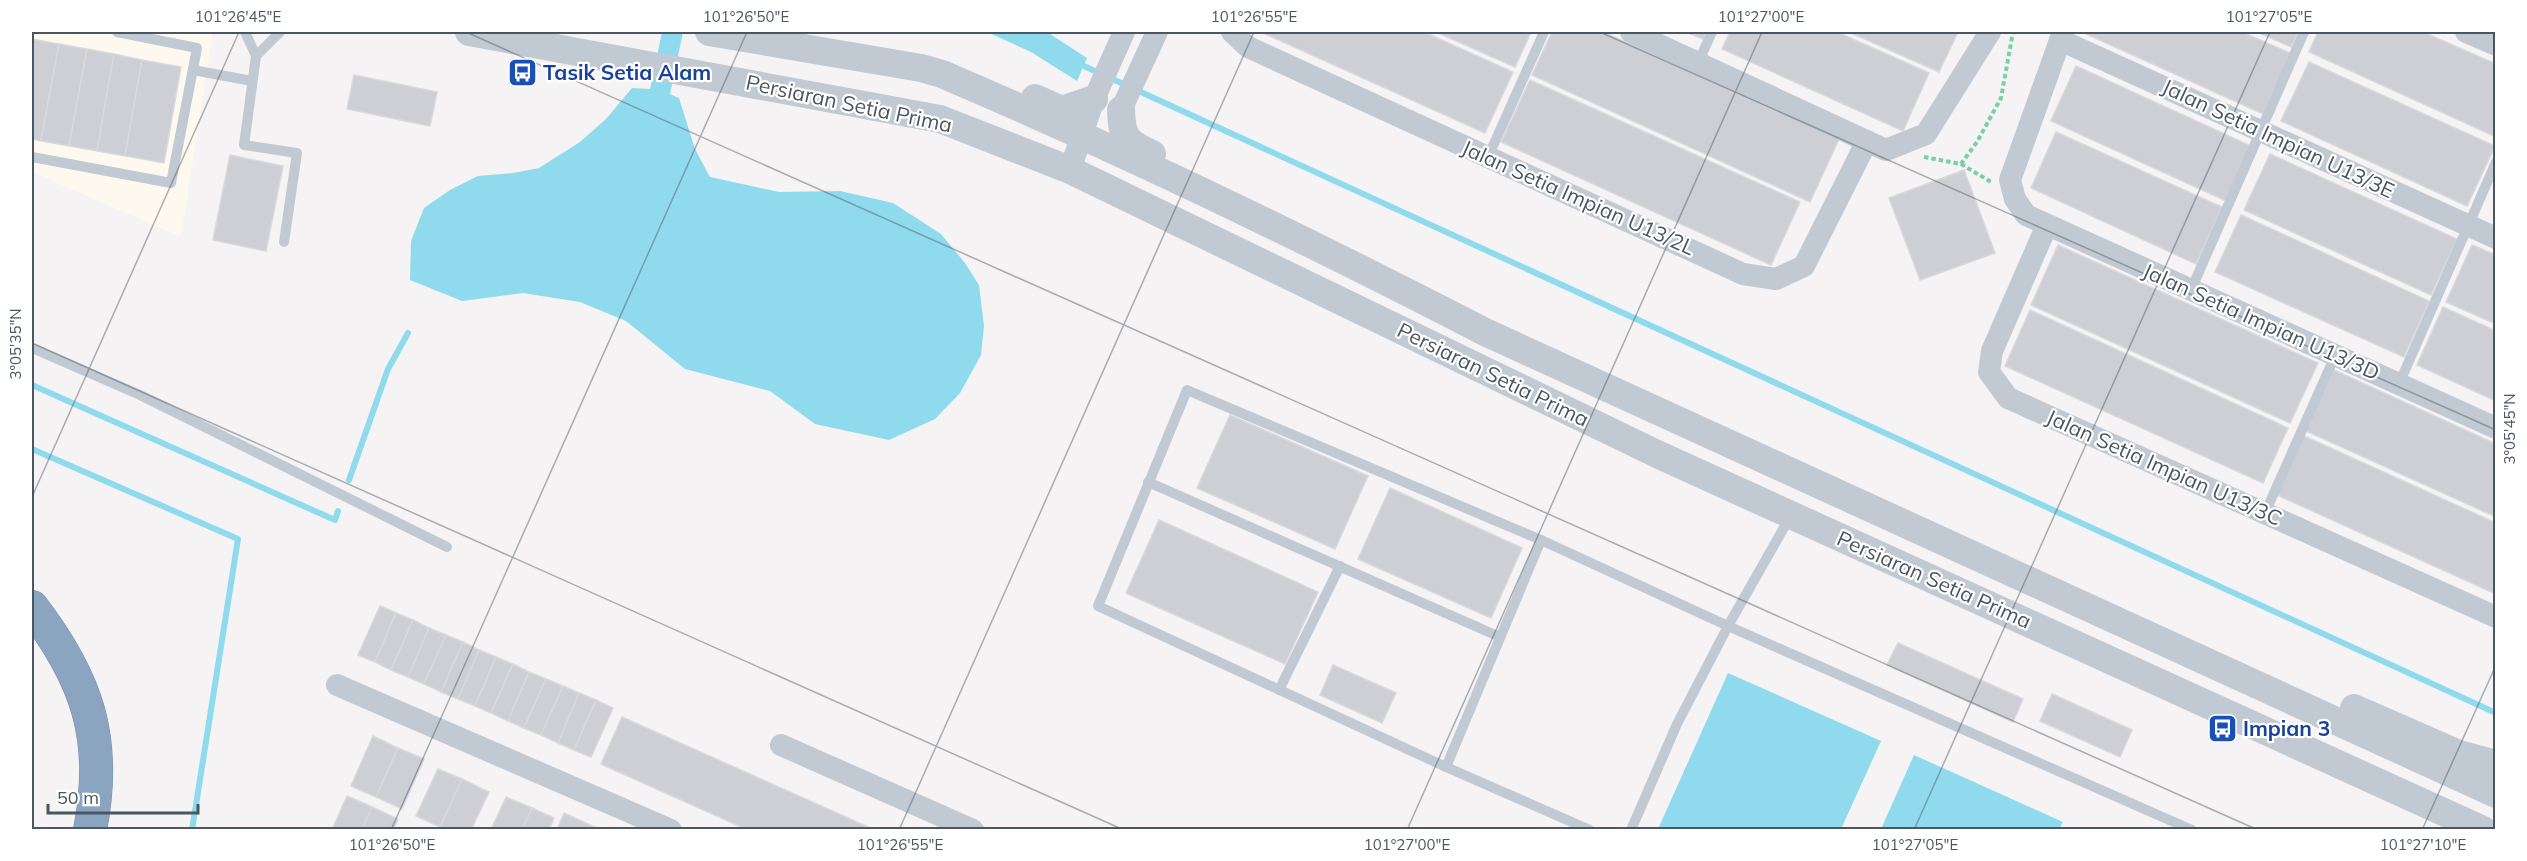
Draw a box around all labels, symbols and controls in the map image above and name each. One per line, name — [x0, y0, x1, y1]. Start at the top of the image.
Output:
text: 101°26'45"E — [195, 7, 281, 26]
text: 101°26'50"E — [703, 7, 789, 26]
text: 101°26'55"E — [1211, 7, 1297, 26]
text: 101°27'00"E — [1718, 7, 1804, 26]
text: 101°27'05"E — [2226, 7, 2312, 26]
bus stop icon: Tasik Setia Alam — [506, 57, 538, 89]
place label: Tasik Setia Alam — [543, 59, 711, 85]
street label: Persiaran Setia Prima — [744, 68, 955, 138]
street label: Jalan Setia Impian U13/3E — [2158, 73, 2399, 203]
street label: Jalan Setia Impian U13/2L — [1458, 134, 1699, 260]
street label: Jalan Setia Impian U13/3D — [2139, 257, 2384, 385]
text: 3°05'35"N — [6, 309, 25, 379]
street label: Persiaran Setia Prima — [1393, 316, 1594, 432]
text: 3°05'45"N — [2500, 394, 2519, 464]
street label: Jalan Setia Impian U13/3C — [2043, 403, 2286, 531]
street label: Persiaran Setia Prima — [1833, 524, 2036, 634]
bus stop icon: Impian 3 — [2206, 713, 2238, 745]
place label: Impian 3 — [2243, 715, 2330, 741]
scale bar — [48, 777, 198, 815]
text: 50 m — [57, 786, 99, 809]
text: 101°26'50"E — [349, 835, 435, 854]
text: 101°26'55"E — [857, 835, 943, 854]
text: 101°27'00"E — [1364, 835, 1450, 854]
text: 101°27'05"E — [1872, 835, 1958, 854]
text: 101°27'10"E — [2380, 835, 2466, 854]

